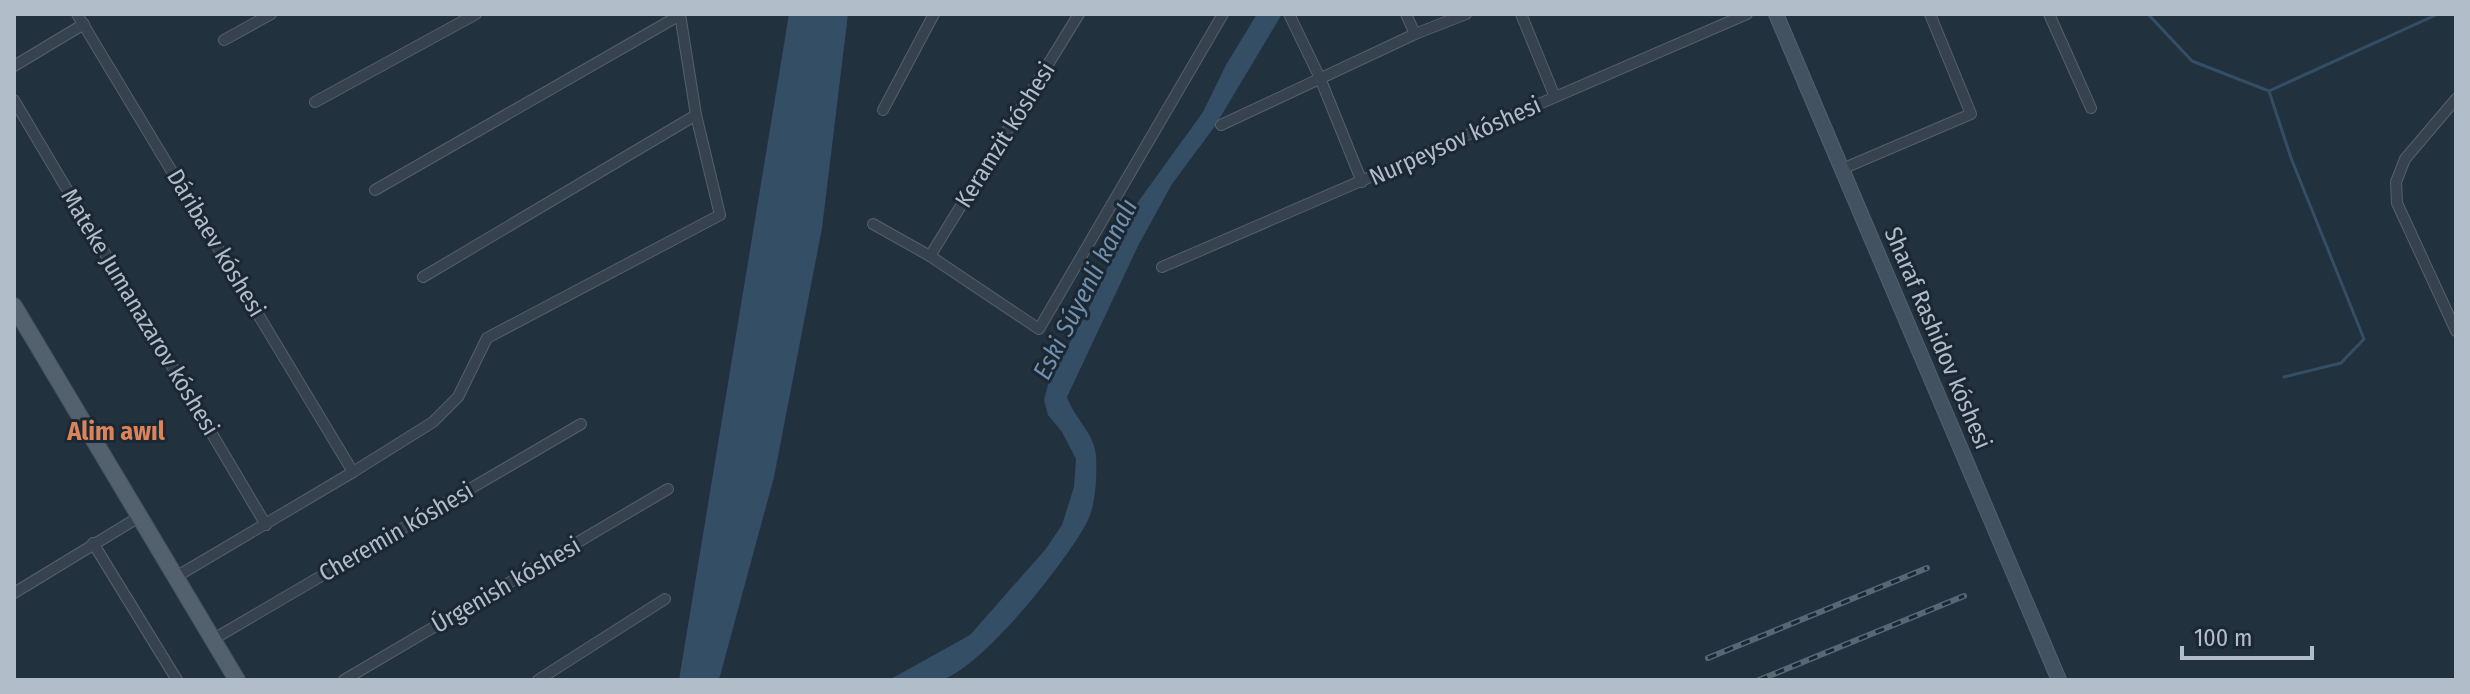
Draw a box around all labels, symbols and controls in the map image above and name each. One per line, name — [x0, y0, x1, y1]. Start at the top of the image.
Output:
street label: Keramzit kóshesi — [949, 57, 1061, 213]
street label: Nurpeysov kóshesi — [1365, 91, 1545, 191]
street label: Dáribaev kóshesi — [161, 164, 271, 322]
street label: Mateke Jumanazarov kóshesi — [55, 184, 225, 440]
water label: Eski Súyenli kanalı — [1027, 194, 1144, 385]
street label: Sharaf Rashidov kóshesi — [1879, 223, 1997, 453]
district label: Alim awıl — [66, 416, 166, 447]
street label: Cheremin kóshesi — [314, 477, 478, 587]
street label: Úrgenish kóshesi — [426, 530, 585, 639]
scale bar — [2182, 610, 2312, 660]
text: 100 m — [2194, 624, 2252, 652]

